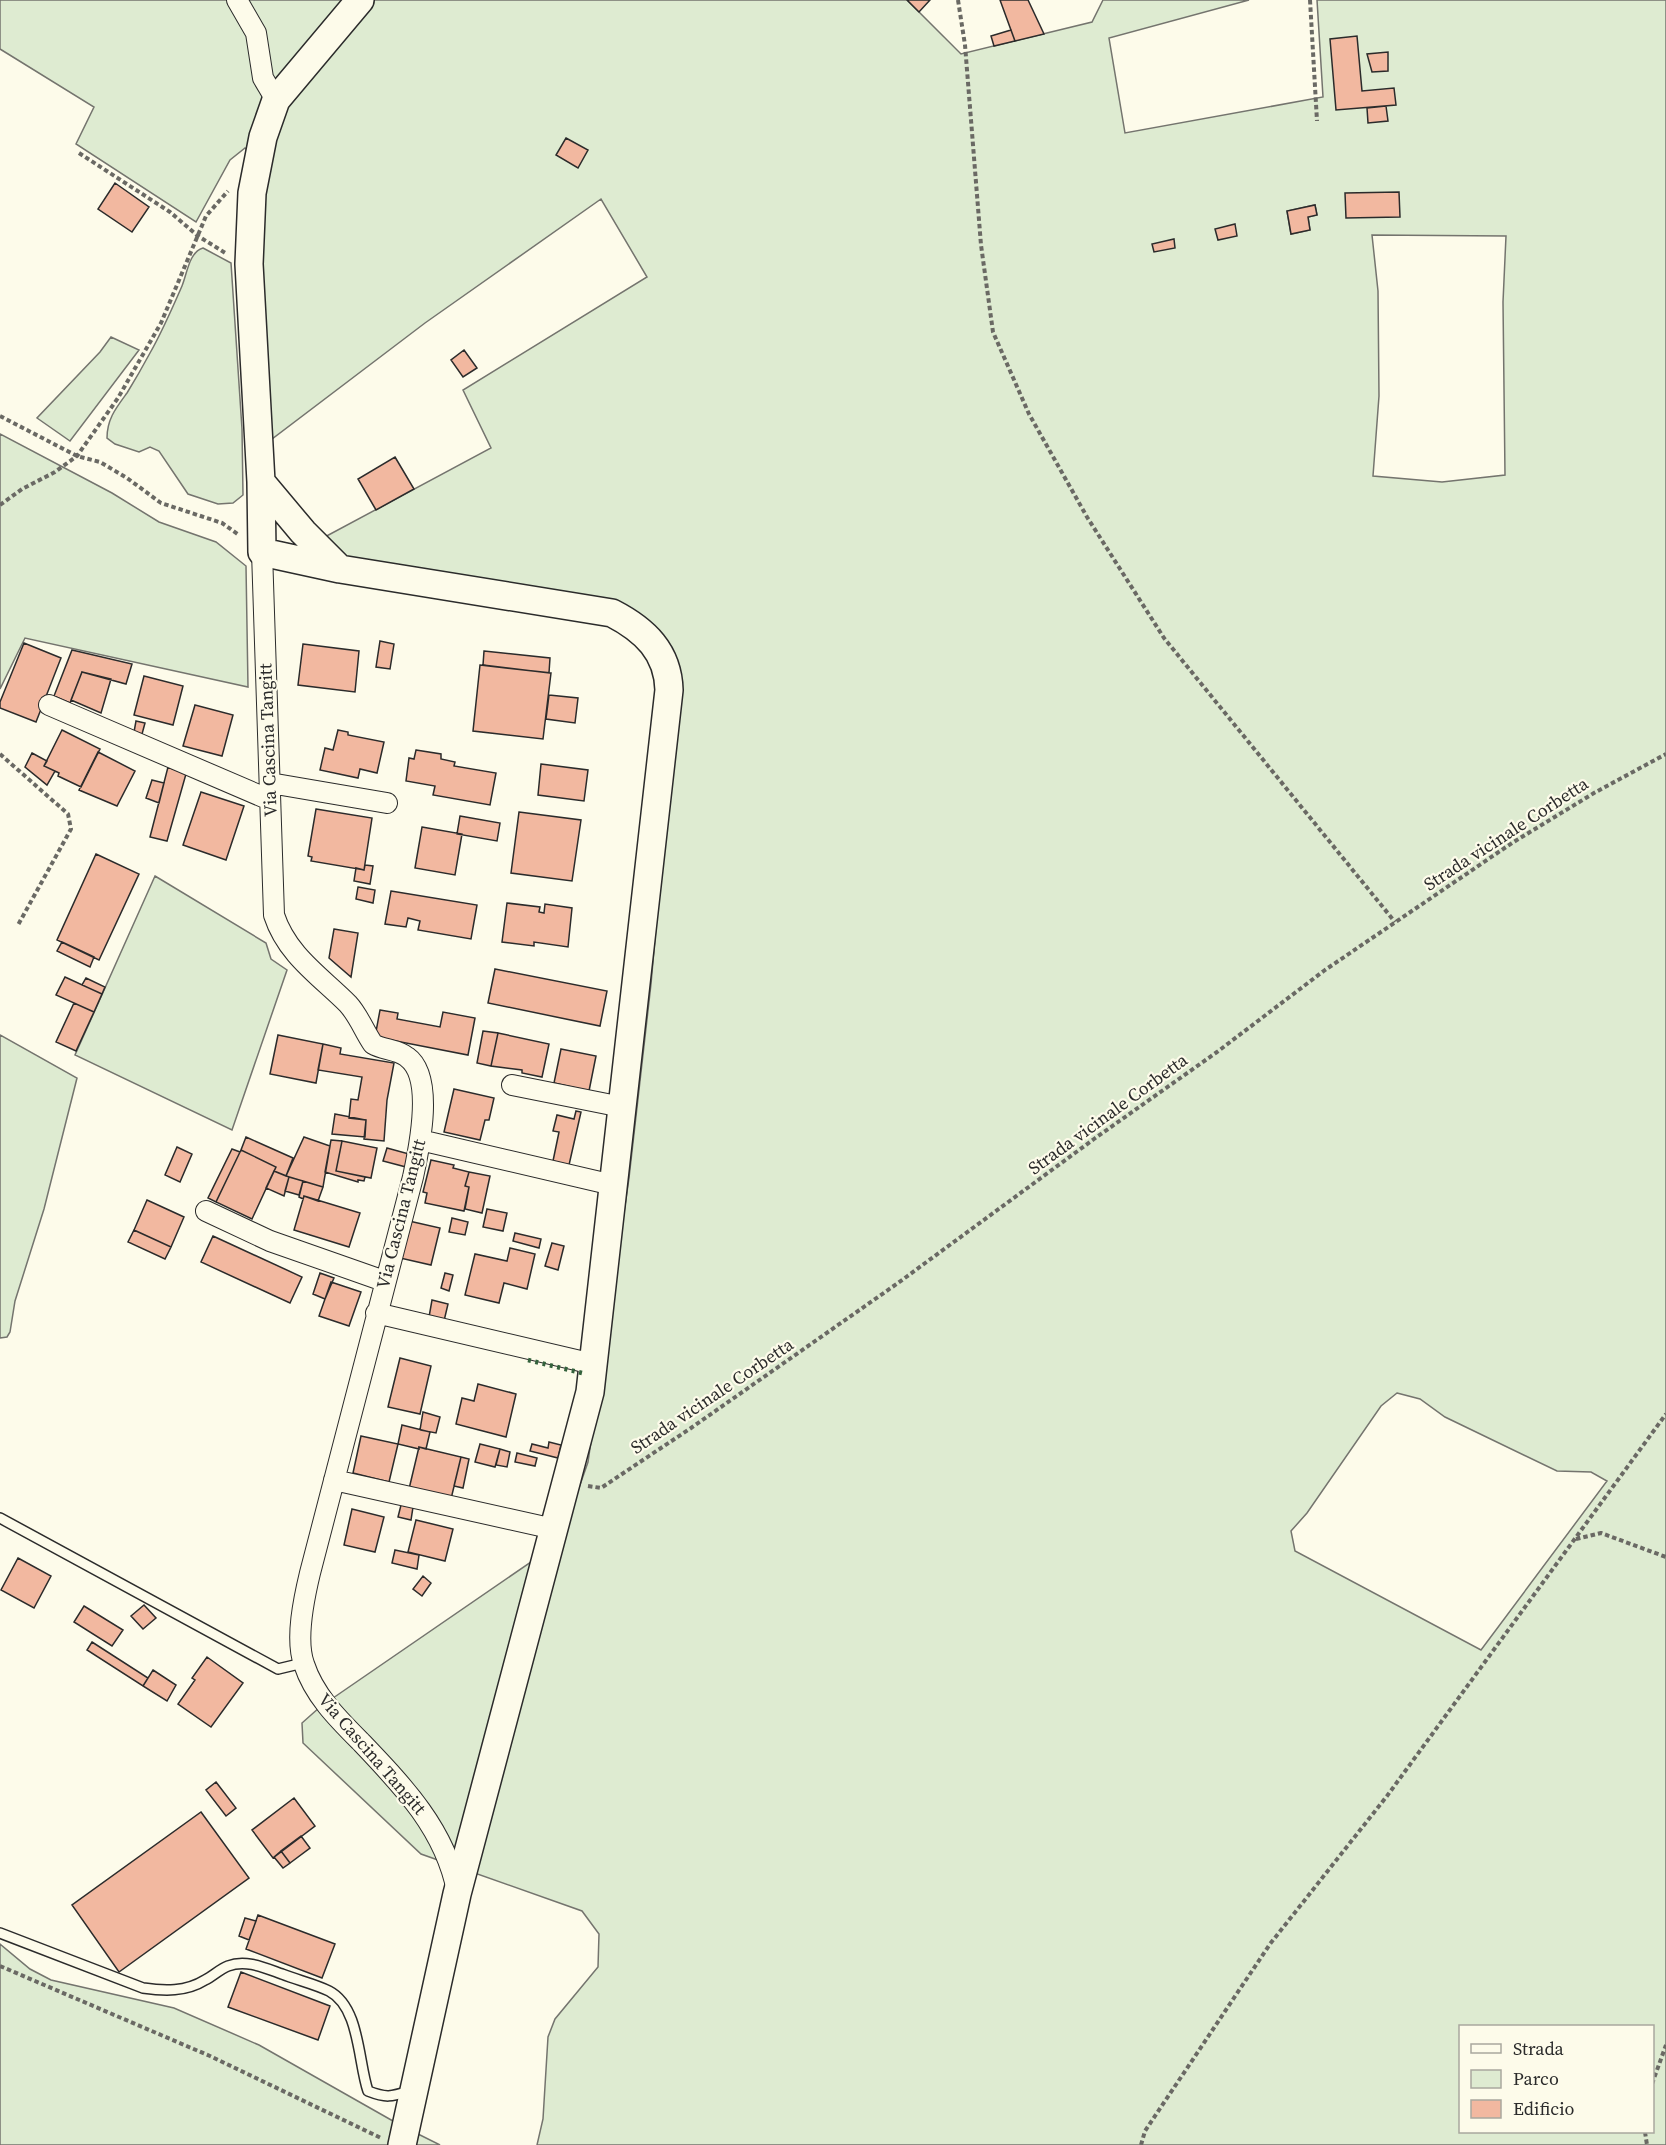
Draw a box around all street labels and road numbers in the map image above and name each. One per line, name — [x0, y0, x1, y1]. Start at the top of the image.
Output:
street label: Via Cascina Tangitt — [252, 663, 283, 817]
street label: Strada vicinale Corbetta — [1419, 770, 1594, 896]
street label: Strada vicinale Corbetta — [1023, 1047, 1193, 1180]
street label: Via Cascina Tangitt — [370, 1136, 431, 1291]
street label: Strada vicinale Corbetta — [625, 1331, 799, 1459]
street label: Via Cascina Tangitt — [313, 1688, 432, 1820]

